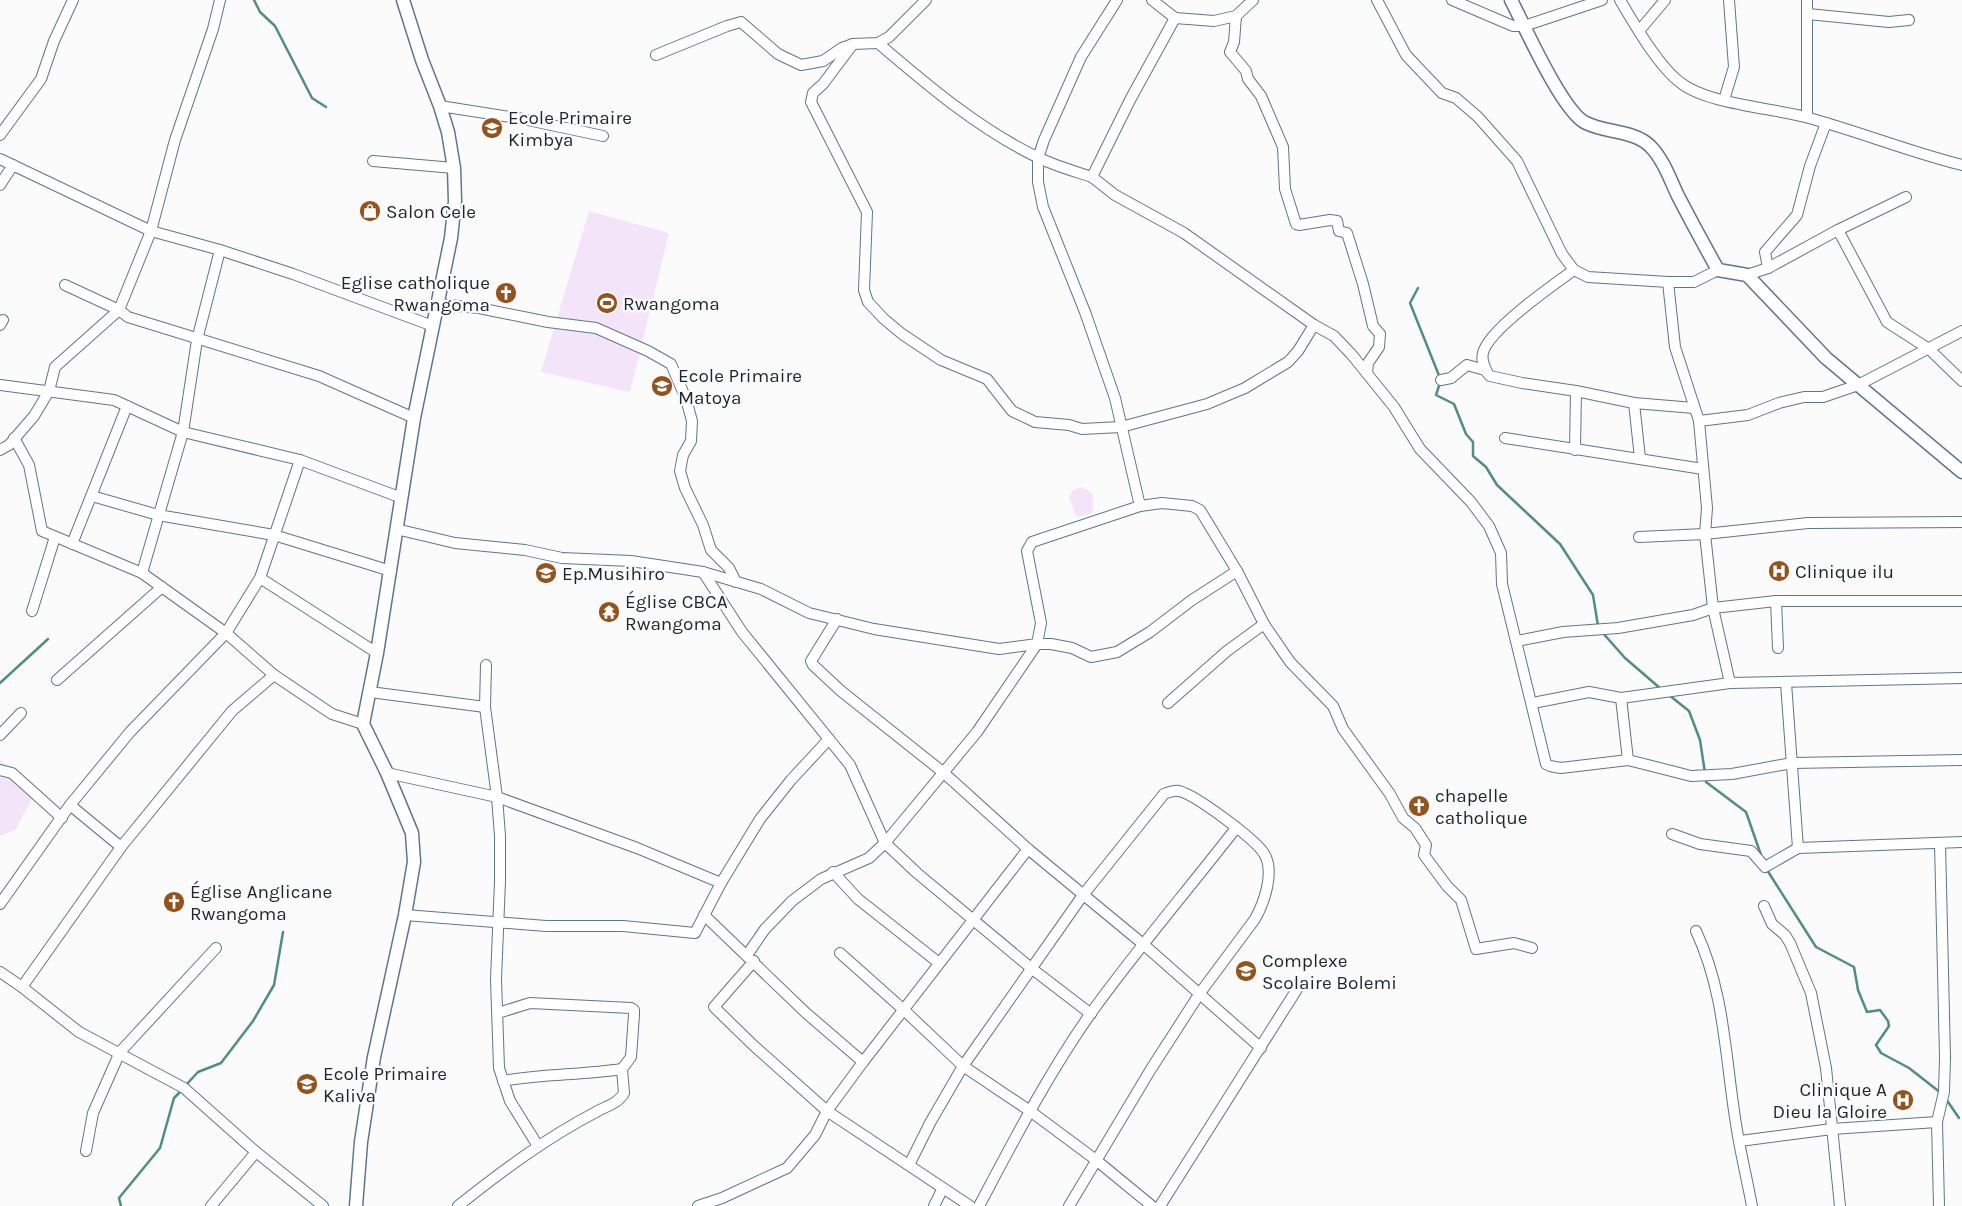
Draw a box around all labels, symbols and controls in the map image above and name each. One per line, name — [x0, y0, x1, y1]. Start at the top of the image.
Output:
place label: Ecole Primaire Kimbya — [508, 107, 632, 151]
school or university icon: Ecole Primaire Kimbya — [480, 116, 504, 140]
shop icon: Salon Cele — [358, 199, 382, 223]
place label: Salon Cele — [386, 201, 476, 223]
place label: Eglise catholique Rwangoma — [341, 272, 490, 316]
church icon: Eglise catholique Rwangoma — [494, 281, 518, 305]
sports icon: Rwangoma — [595, 291, 619, 315]
place label: Rwangoma — [623, 293, 720, 315]
place label: Ecole Primaire Matoya — [678, 365, 802, 409]
school or university icon: Ecole Primaire Matoya — [650, 374, 674, 398]
hospital icon: Clinique ilu — [1767, 559, 1791, 583]
school or university icon: Ep.Musihiro — [534, 561, 558, 585]
place label: Clinique ilu — [1795, 561, 1894, 583]
place label: Ep.Musihiro — [562, 563, 665, 585]
place label: Église CBCA Rwangoma — [625, 590, 728, 635]
temple icon: Église CBCA Rwangoma — [597, 600, 621, 624]
place label: chapelle catholique — [1435, 785, 1528, 829]
church icon: chapelle catholique — [1407, 794, 1431, 818]
place label: Église Anglicane Rwangoma — [190, 880, 332, 925]
church icon: Église Anglicane Rwangoma — [162, 890, 186, 914]
place label: Complexe Scolaire Bolemi — [1262, 950, 1397, 994]
school or university icon: Complexe Scolaire Bolemi — [1234, 959, 1258, 983]
place label: Ecole Primaire Kaliva — [323, 1063, 447, 1107]
school or university icon: Ecole Primaire Kaliva — [295, 1072, 319, 1096]
place label: Clinique A Dieu la Gloire — [1773, 1079, 1887, 1123]
hospital icon: Clinique A Dieu la Gloire — [1891, 1088, 1915, 1112]

